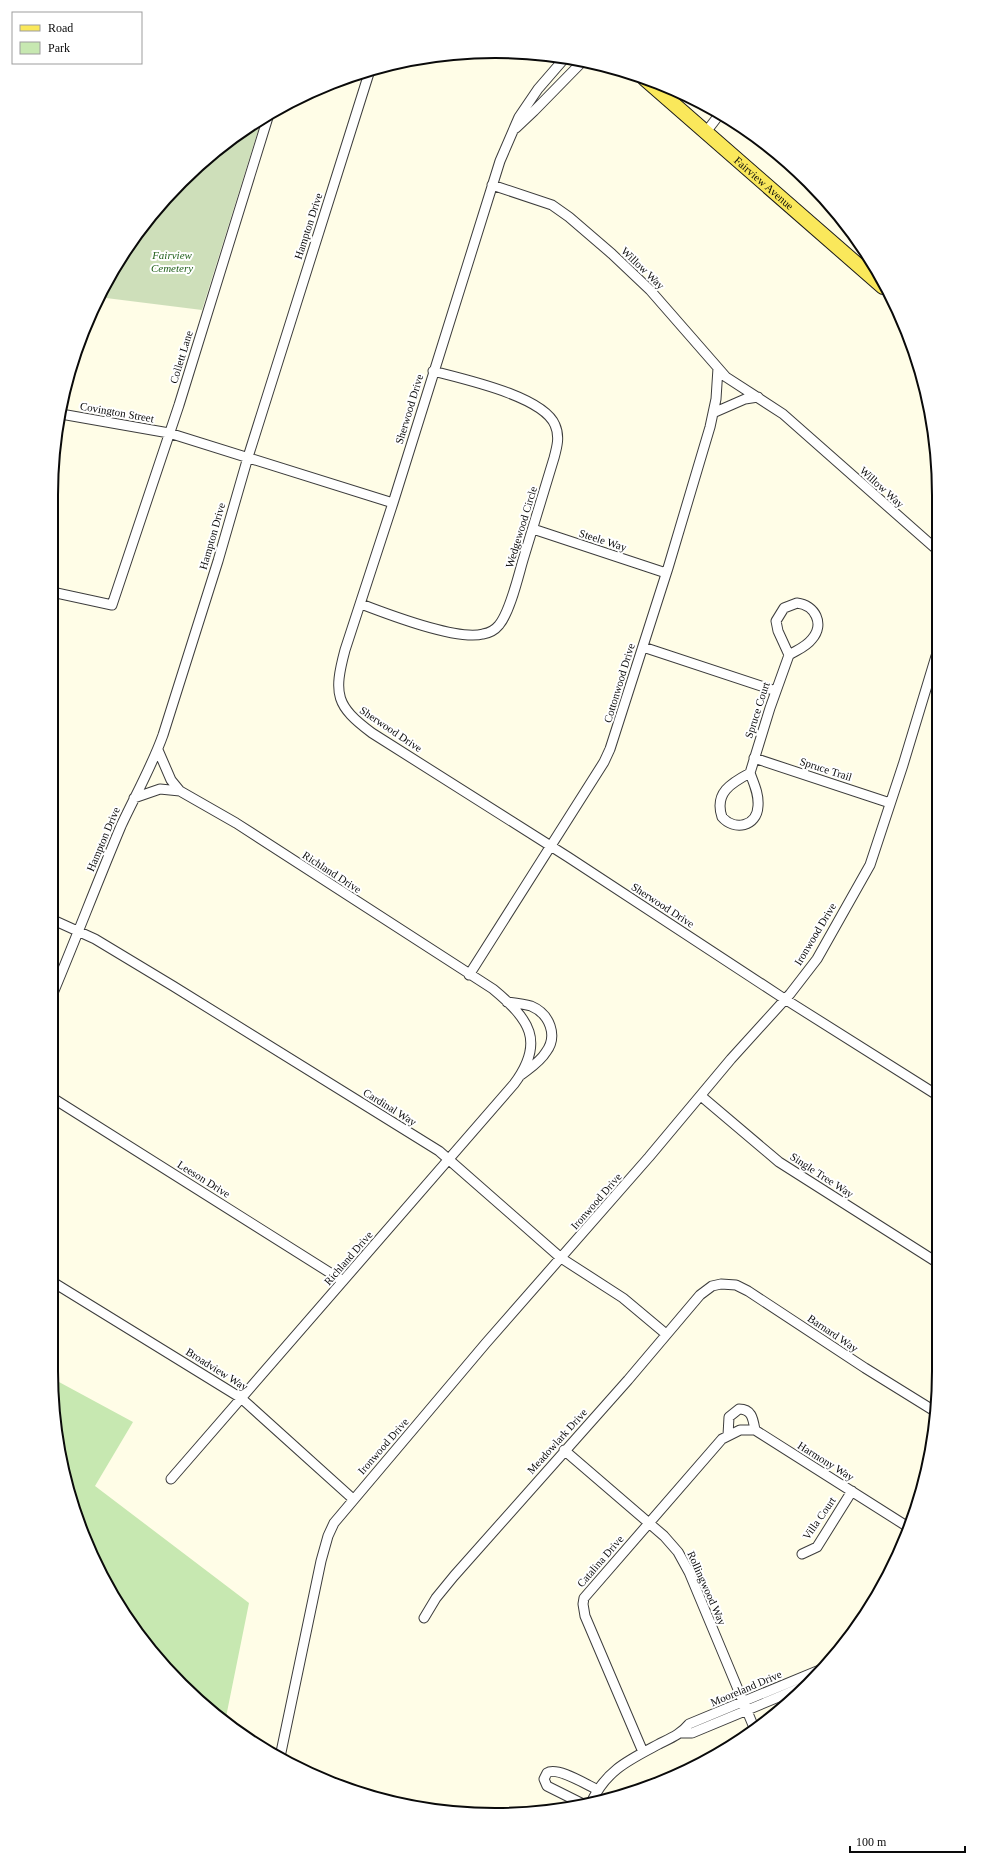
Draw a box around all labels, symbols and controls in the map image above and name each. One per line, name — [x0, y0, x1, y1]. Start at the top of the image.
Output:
legend — [12, 12, 142, 64]
text: Road — [48, 21, 73, 35]
text: Park — [48, 41, 70, 55]
street label: Fairview Avenue — [732, 154, 796, 212]
street label: Hampton Drive — [292, 191, 324, 261]
street label: Willow Way — [619, 245, 667, 292]
park label: Fairview Cemetery — [151, 249, 193, 274]
street label: Collett Lane — [167, 329, 195, 385]
street label: Sherwood Drive — [393, 373, 425, 445]
street label: Covington Street — [79, 400, 155, 424]
street label: Willow Way — [858, 464, 907, 510]
street label: Wedgewood Circle — [503, 485, 539, 569]
street label: Hampton Drive — [197, 501, 227, 571]
street label: Steele Way — [578, 527, 629, 553]
street label: Cottonwood Drive — [601, 642, 637, 724]
street label: Spruce Court — [742, 680, 772, 740]
street label: Sherwood Drive — [358, 704, 424, 754]
street label: Spruce Trail — [798, 755, 854, 783]
street label: Hampton Drive — [84, 805, 122, 873]
street label: Richland Drive — [300, 849, 364, 895]
street label: Sherwood Drive — [629, 880, 697, 930]
street label: Ironwood Drive — [792, 901, 838, 967]
street label: Cardinal Way — [361, 1086, 419, 1128]
street label: Single Tree Way — [788, 1150, 856, 1200]
street label: Leeson Drive — [176, 1158, 233, 1200]
street label: Ironwood Drive — [568, 1170, 624, 1232]
street label: Richland Drive — [321, 1229, 375, 1287]
street label: Barnard Way — [806, 1312, 861, 1354]
street label: Broadview Way — [184, 1345, 251, 1393]
street label: Meadowlark Drive — [525, 1406, 589, 1476]
street label: Ironwood Drive — [355, 1415, 411, 1477]
street label: Harmony Way — [796, 1439, 857, 1483]
street label: Villa Court — [800, 1494, 838, 1542]
street label: Catalina Drive — [574, 1533, 626, 1589]
street label: Rollingwood Way — [685, 1549, 729, 1627]
street label: Mooreland Drive — [709, 1668, 783, 1708]
scale bar — [850, 1828, 965, 1854]
text: 100 m — [856, 1835, 887, 1849]

